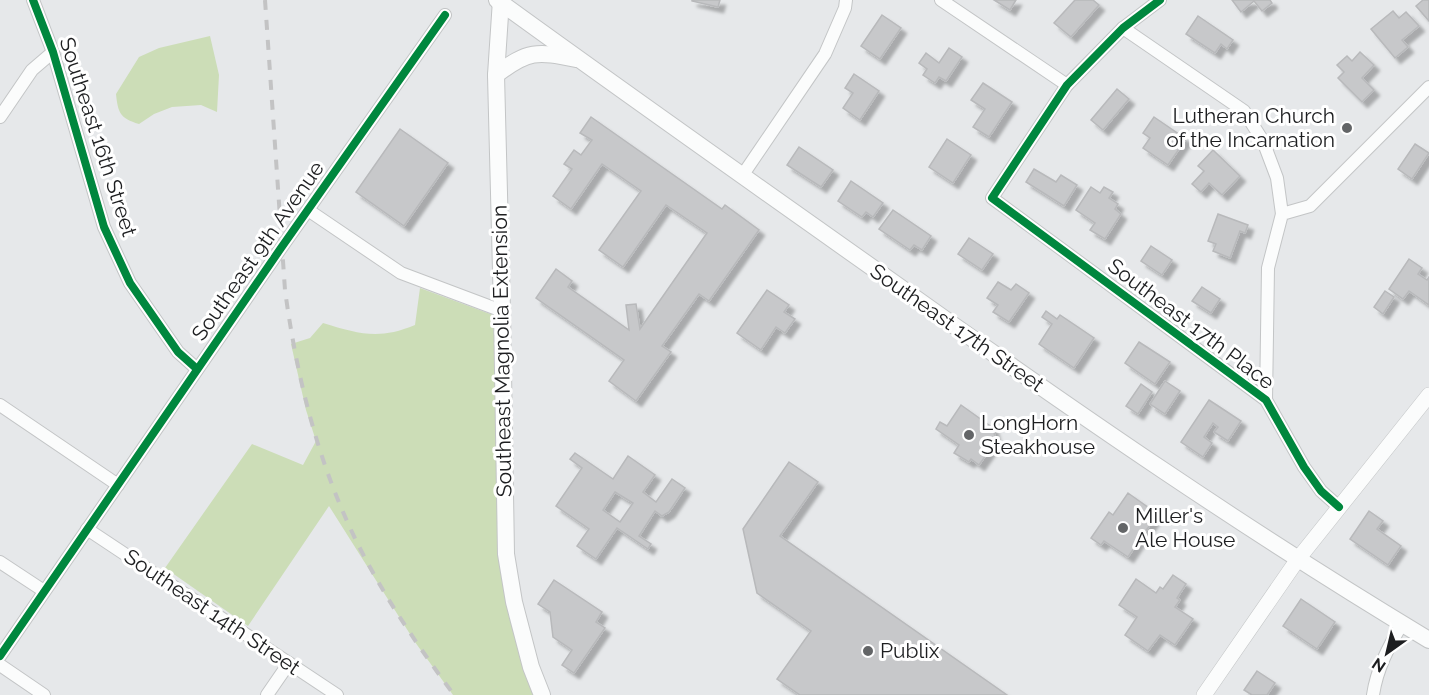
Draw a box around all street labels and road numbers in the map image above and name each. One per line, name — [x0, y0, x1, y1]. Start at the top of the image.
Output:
street label: Southeast 16th Street — [54, 34, 142, 240]
street label: Southeast 9th Avenue — [186, 156, 329, 345]
street label: Southeast Magnolia Extension — [486, 205, 517, 497]
street label: Southeast 17th Place — [1103, 253, 1279, 394]
street label: Southeast 17th Street — [866, 258, 1049, 397]
street label: Southeast 14th Street — [120, 543, 305, 680]

